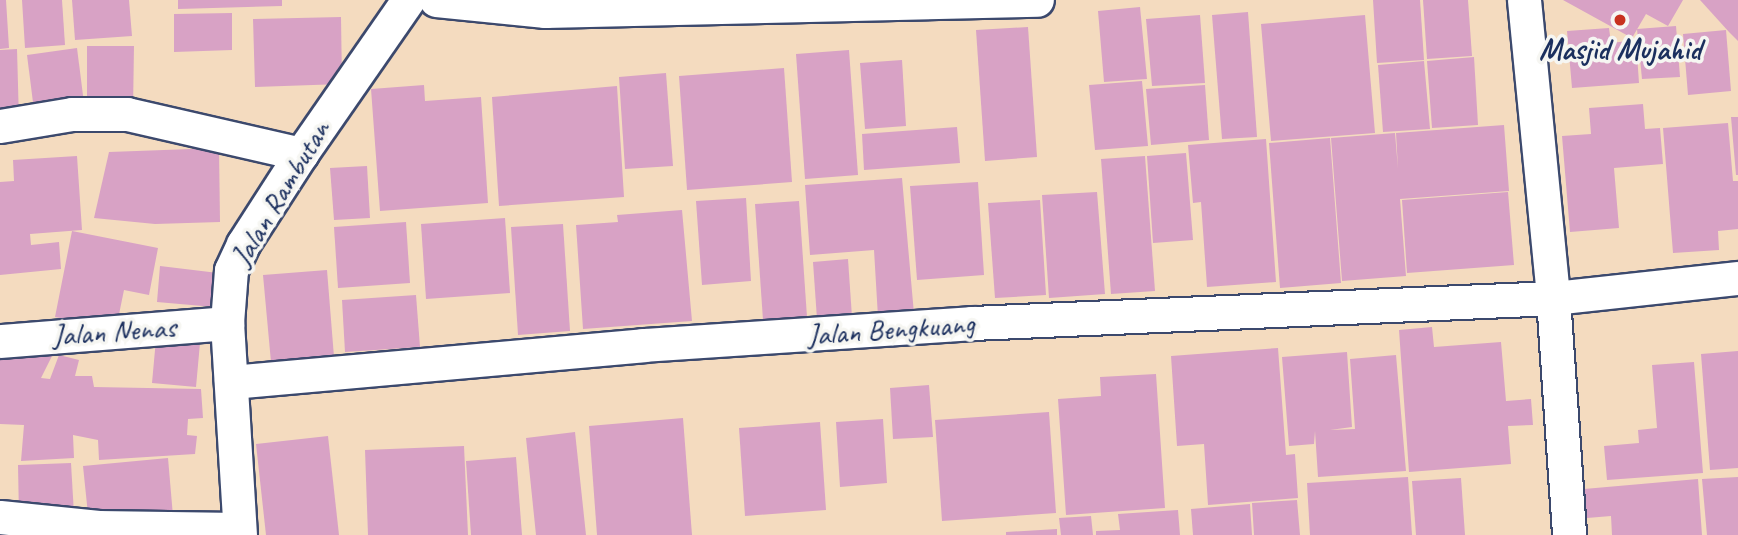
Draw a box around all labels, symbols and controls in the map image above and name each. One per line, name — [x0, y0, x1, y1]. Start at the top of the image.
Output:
marker: Masjid Mujahid — [1612, 12, 1628, 28]
place label: Masjid Mujahid — [1540, 31, 1700, 67]
street label: Jalan Rambutan — [222, 113, 338, 273]
street label: Jalan Bengkuang — [806, 305, 976, 353]
street label: Jalan Nenas — [51, 309, 177, 353]

